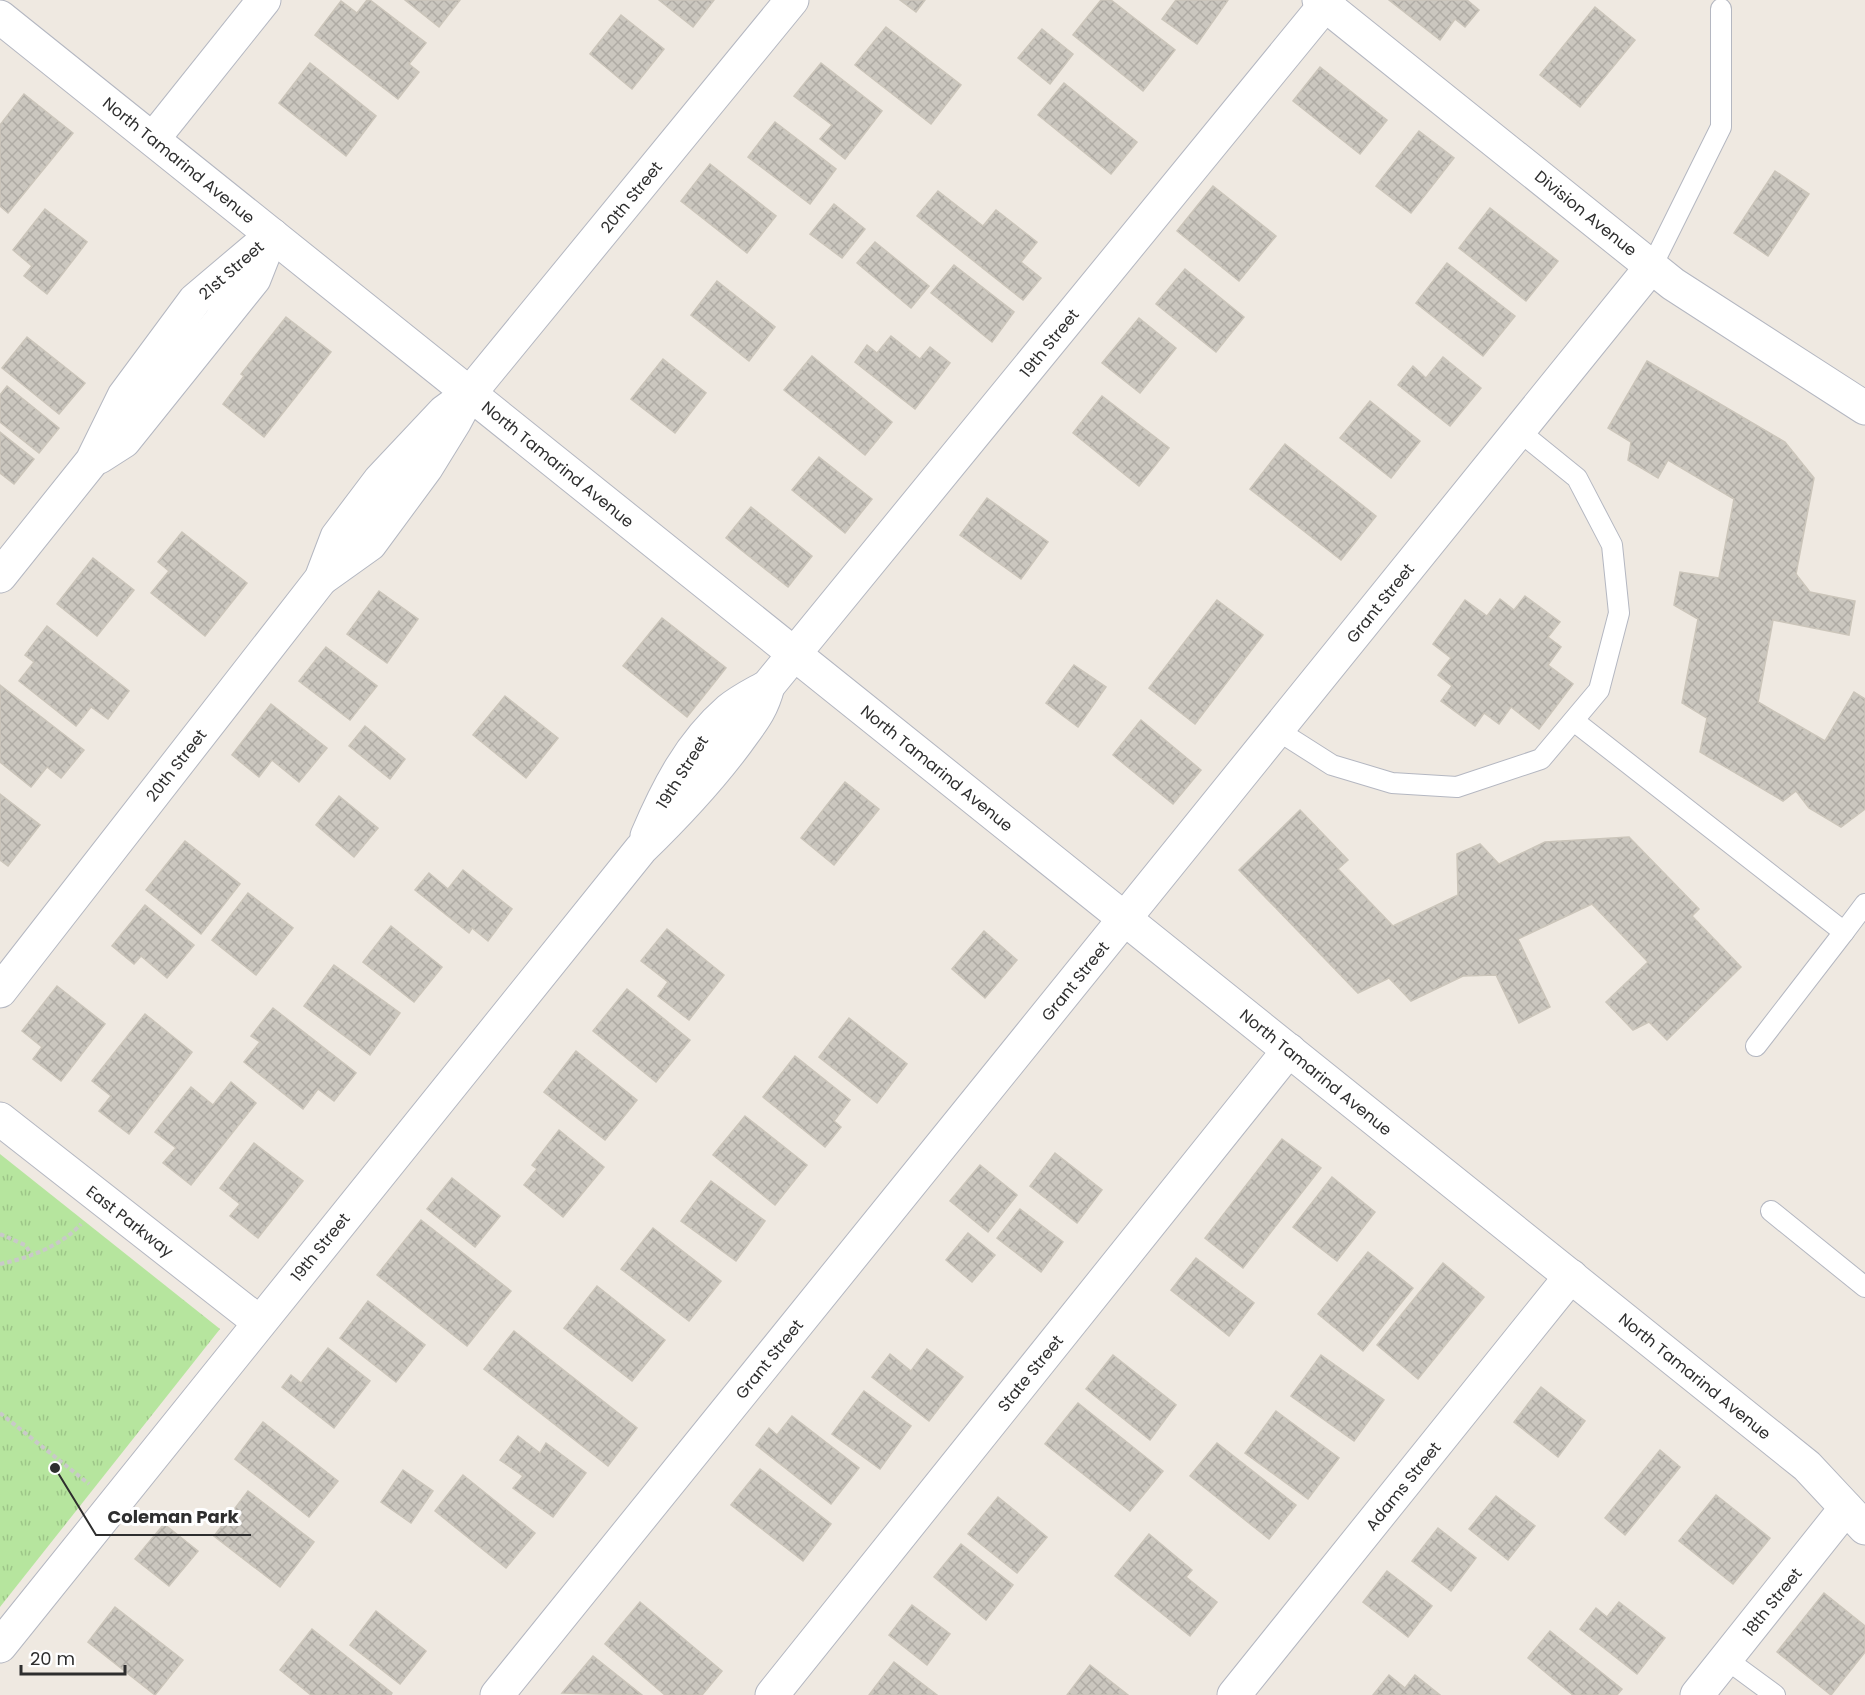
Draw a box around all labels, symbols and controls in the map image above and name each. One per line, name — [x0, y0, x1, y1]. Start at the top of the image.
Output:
street label: North Tamarind Avenue — [98, 92, 260, 229]
street label: 20th Street — [595, 156, 668, 238]
street label: Division Avenue — [1530, 165, 1642, 262]
street label: 21st Street — [194, 235, 269, 305]
street label: 19th Street — [1015, 304, 1084, 383]
street label: North Tamarind Avenue — [477, 396, 639, 533]
street label: Grant Street — [1341, 558, 1420, 648]
street label: North Tamarind Avenue — [856, 700, 1018, 837]
street label: 20th Street — [141, 724, 212, 806]
street label: 19th Street — [651, 731, 714, 813]
street label: Grant Street — [1036, 936, 1115, 1026]
street label: North Tamarind Avenue — [1235, 1004, 1397, 1141]
street label: East Parkway — [81, 1180, 178, 1263]
street label: 19th Street — [286, 1208, 355, 1287]
street label: North Tamarind Avenue — [1614, 1308, 1776, 1445]
street label: Grant Street — [730, 1314, 809, 1404]
street label: State Street — [992, 1330, 1069, 1417]
street label: Adams Street — [1360, 1437, 1447, 1536]
callout: Coleman Park — [96, 1499, 251, 1535]
text: Coleman Park — [107, 1504, 239, 1529]
street label: 18th Street — [1738, 1563, 1807, 1642]
scale bar — [21, 1638, 124, 1676]
text: 20 m — [30, 1646, 75, 1671]

